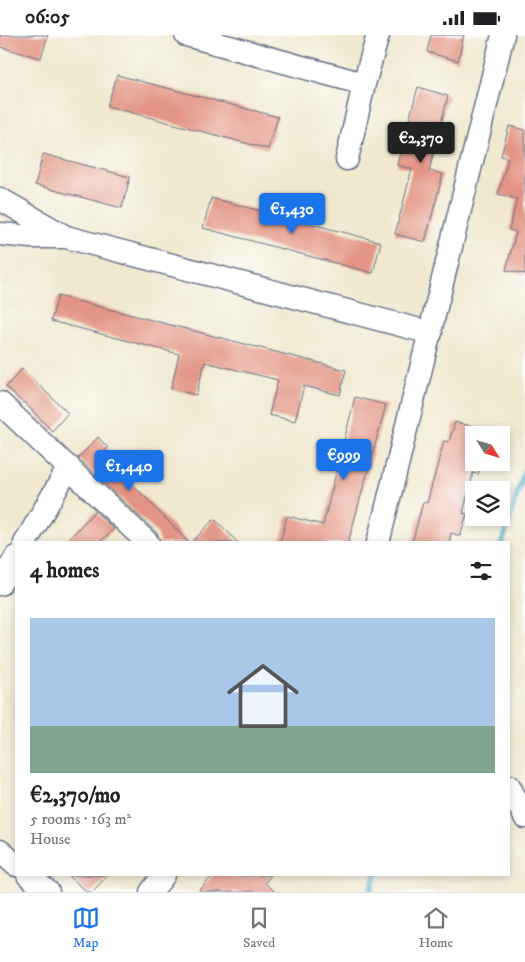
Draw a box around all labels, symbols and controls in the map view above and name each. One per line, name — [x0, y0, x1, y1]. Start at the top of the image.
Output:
text: 06:05 — [25, 6, 70, 29]
pin: €2,370 — [380, 121, 462, 164]
text: €2,370 — [399, 128, 443, 148]
pin: €1,430 — [251, 193, 333, 235]
text: €1,430 — [270, 199, 314, 219]
north arrow — [465, 426, 510, 471]
map controls — [465, 426, 510, 526]
pin: €999 — [314, 439, 374, 481]
text: €999 — [327, 445, 361, 465]
pin: €1,440 — [88, 449, 170, 492]
text: €1,440 — [106, 456, 152, 476]
button: layers — [465, 481, 510, 526]
icon: filters — [467, 557, 495, 585]
text: 4 homes — [30, 558, 99, 584]
icon: home — [218, 651, 308, 741]
text: €2,370/mo — [30, 783, 120, 809]
text: 5 rooms · 163 m² — [30, 809, 131, 829]
text: House — [30, 829, 71, 849]
tab: Map — [72, 904, 100, 952]
tab: Saved — [243, 904, 275, 952]
tab: Home — [419, 904, 453, 952]

